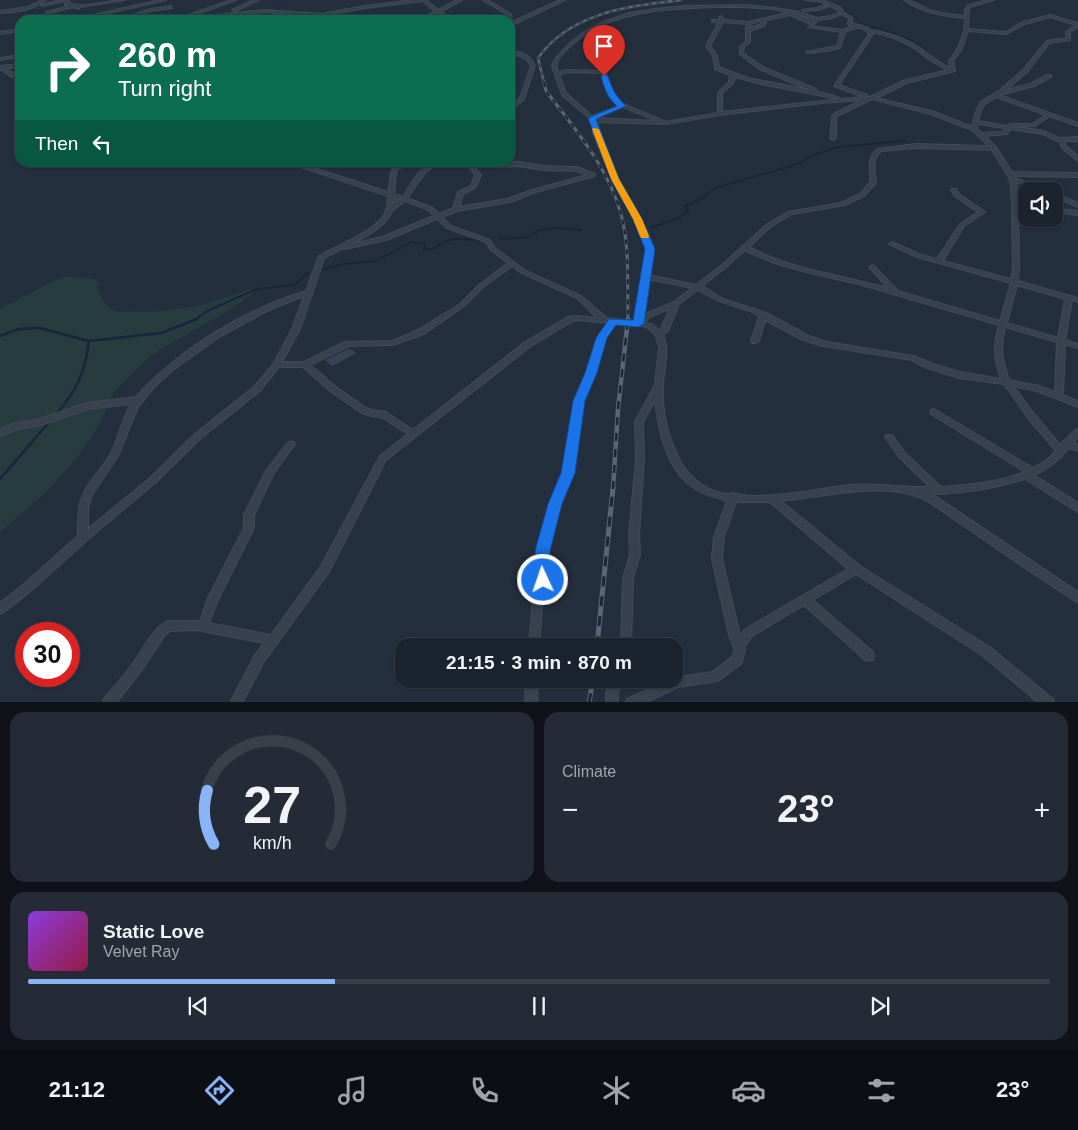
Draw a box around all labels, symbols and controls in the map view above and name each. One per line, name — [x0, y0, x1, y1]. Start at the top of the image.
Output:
pin — [583, 25, 625, 76]
icon: arrive — [590, 32, 618, 60]
icon: right — [35, 35, 100, 100]
text: 260 m — [118, 35, 217, 74]
text: Turn right — [118, 76, 211, 101]
icon: left — [88, 130, 116, 158]
text: Then — [35, 133, 78, 154]
map controls — [1018, 182, 1063, 227]
button: sound — [1018, 182, 1063, 227]
position arrow — [516, 553, 568, 605]
speed limit sign: 30 — [15, 622, 80, 687]
text: 21:15 · 3 min · 870 m — [446, 652, 632, 673]
text: Climate — [562, 763, 616, 780]
text: 27 — [243, 776, 301, 834]
text: 23° — [777, 788, 835, 830]
text: − — [562, 794, 578, 825]
text: + — [1034, 794, 1050, 825]
text: km/h — [253, 833, 291, 853]
text: Static Love — [103, 921, 204, 942]
text: Velvet Ray — [103, 943, 179, 960]
icon: previous — [184, 992, 212, 1020]
icon: pause — [525, 992, 553, 1020]
icon: next — [866, 992, 894, 1020]
icon: directions — [202, 1073, 237, 1108]
icon: music — [335, 1073, 370, 1108]
icon: phone — [467, 1073, 502, 1108]
icon: climate — [599, 1073, 634, 1108]
icon: car — [731, 1073, 766, 1108]
icon: filters — [864, 1073, 899, 1108]
text: 21:12 — [49, 1077, 105, 1102]
text: 23° — [996, 1077, 1029, 1102]

